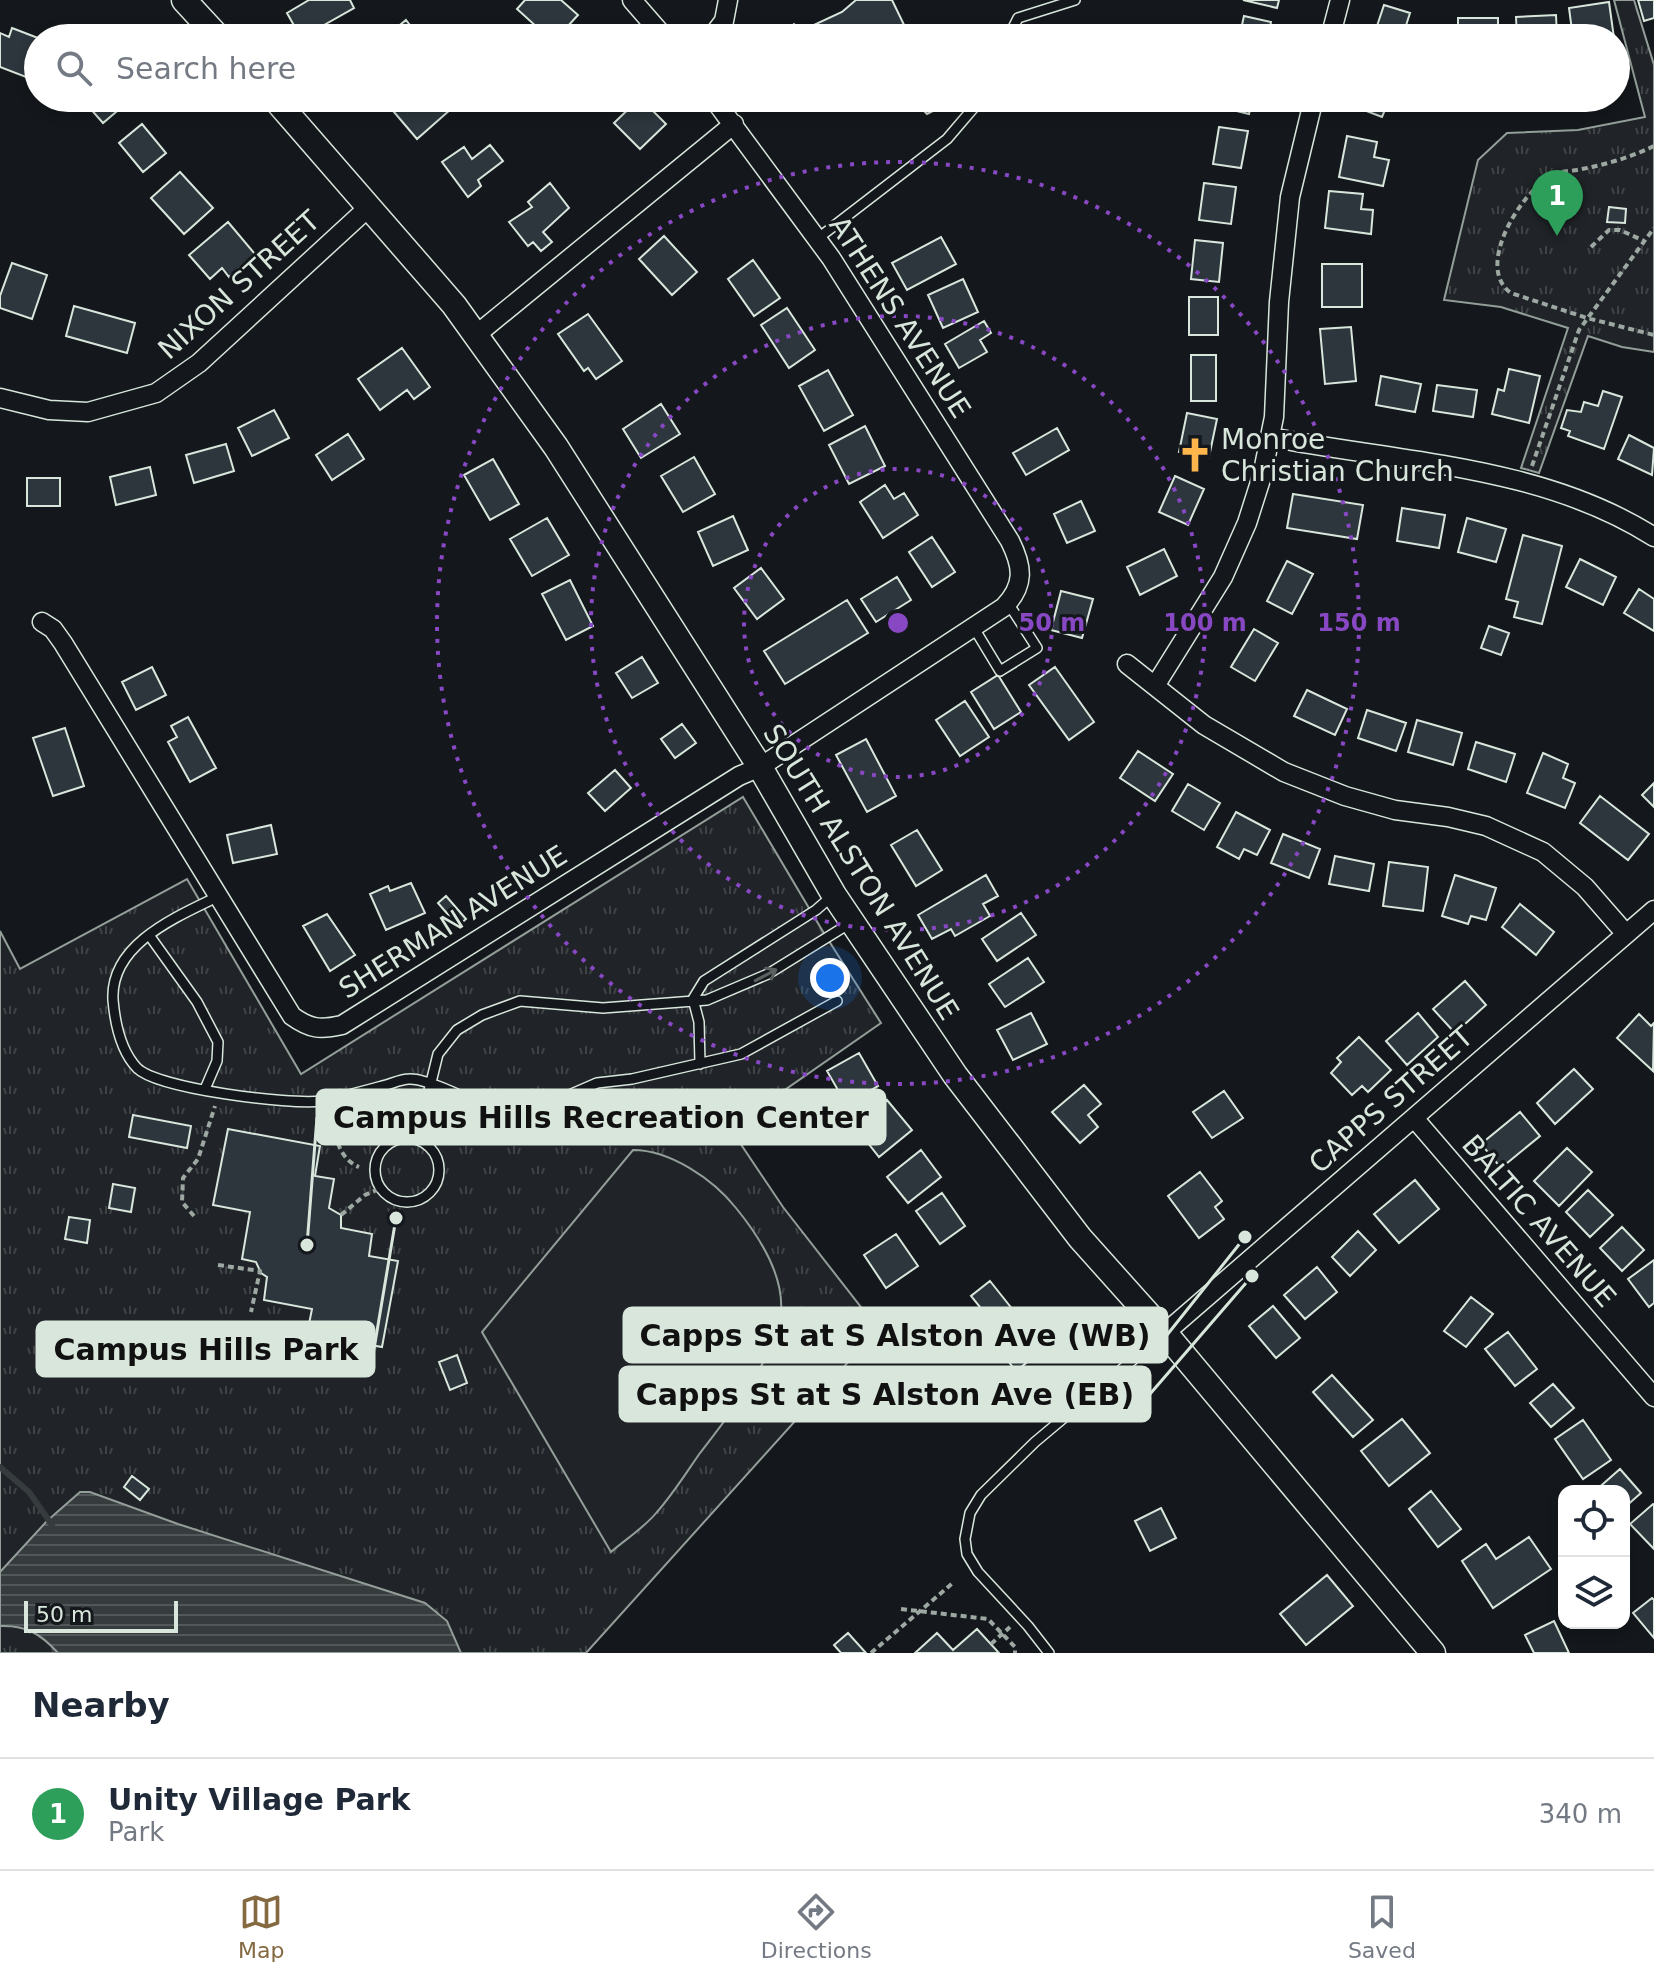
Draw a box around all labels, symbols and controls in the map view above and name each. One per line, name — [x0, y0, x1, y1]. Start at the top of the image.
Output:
search box — [24, 24, 1630, 112]
icon: search — [52, 46, 96, 90]
text: Search here — [116, 51, 296, 86]
pin: 1 — [1531, 170, 1583, 236]
street label: NIXON STREET — [152, 203, 327, 366]
street label: ATHENS AVENUE — [822, 210, 978, 424]
place label: Monroe Christian Church — [1221, 423, 1454, 488]
church icon: Monroe Christian Church — [1176, 436, 1214, 474]
centre of rings — [884, 609, 912, 637]
text: 50 m — [1019, 609, 1085, 637]
text: 100 m — [1163, 609, 1247, 637]
text: 150 m — [1317, 609, 1401, 637]
street label: SOUTH ALSTON AVENUE — [756, 718, 966, 1026]
street label: SHERMAN AVENUE — [333, 838, 573, 1006]
your location — [810, 958, 850, 998]
one-way arrow — [753, 966, 777, 982]
street label: CAPPS STREET — [1302, 1019, 1480, 1180]
callout: Campus Hills Recreation Center — [317, 1090, 885, 1144]
text: Campus Hills Recreation Center — [333, 1100, 869, 1135]
street label: BALTIC AVENUE — [1455, 1128, 1623, 1314]
callout: Capps St at S Alston Ave (WB) — [624, 1308, 1167, 1362]
text: Capps St at S Alston Ave (WB) — [640, 1318, 1150, 1353]
callout: Campus Hills Park — [37, 1322, 374, 1376]
text: Campus Hills Park — [53, 1332, 360, 1367]
callout: Capps St at S Alston Ave (EB) — [620, 1367, 1150, 1421]
text: Capps St at S Alston Ave (EB) — [636, 1377, 1134, 1412]
map controls — [1558, 1485, 1630, 1629]
button: locate — [1558, 1485, 1630, 1557]
button: layers — [1558, 1557, 1630, 1629]
scale bar — [24, 1597, 178, 1633]
text: 50 m — [36, 1602, 92, 1627]
text: Nearby — [32, 1685, 170, 1725]
text: Unity Village Park — [108, 1782, 411, 1817]
text: 1 — [49, 1799, 67, 1829]
text: 340 m — [1539, 1799, 1622, 1829]
text: Park — [108, 1817, 164, 1847]
tab: Map — [238, 1890, 285, 1963]
tab: Directions — [761, 1890, 872, 1963]
tab: Saved — [1348, 1890, 1416, 1963]

